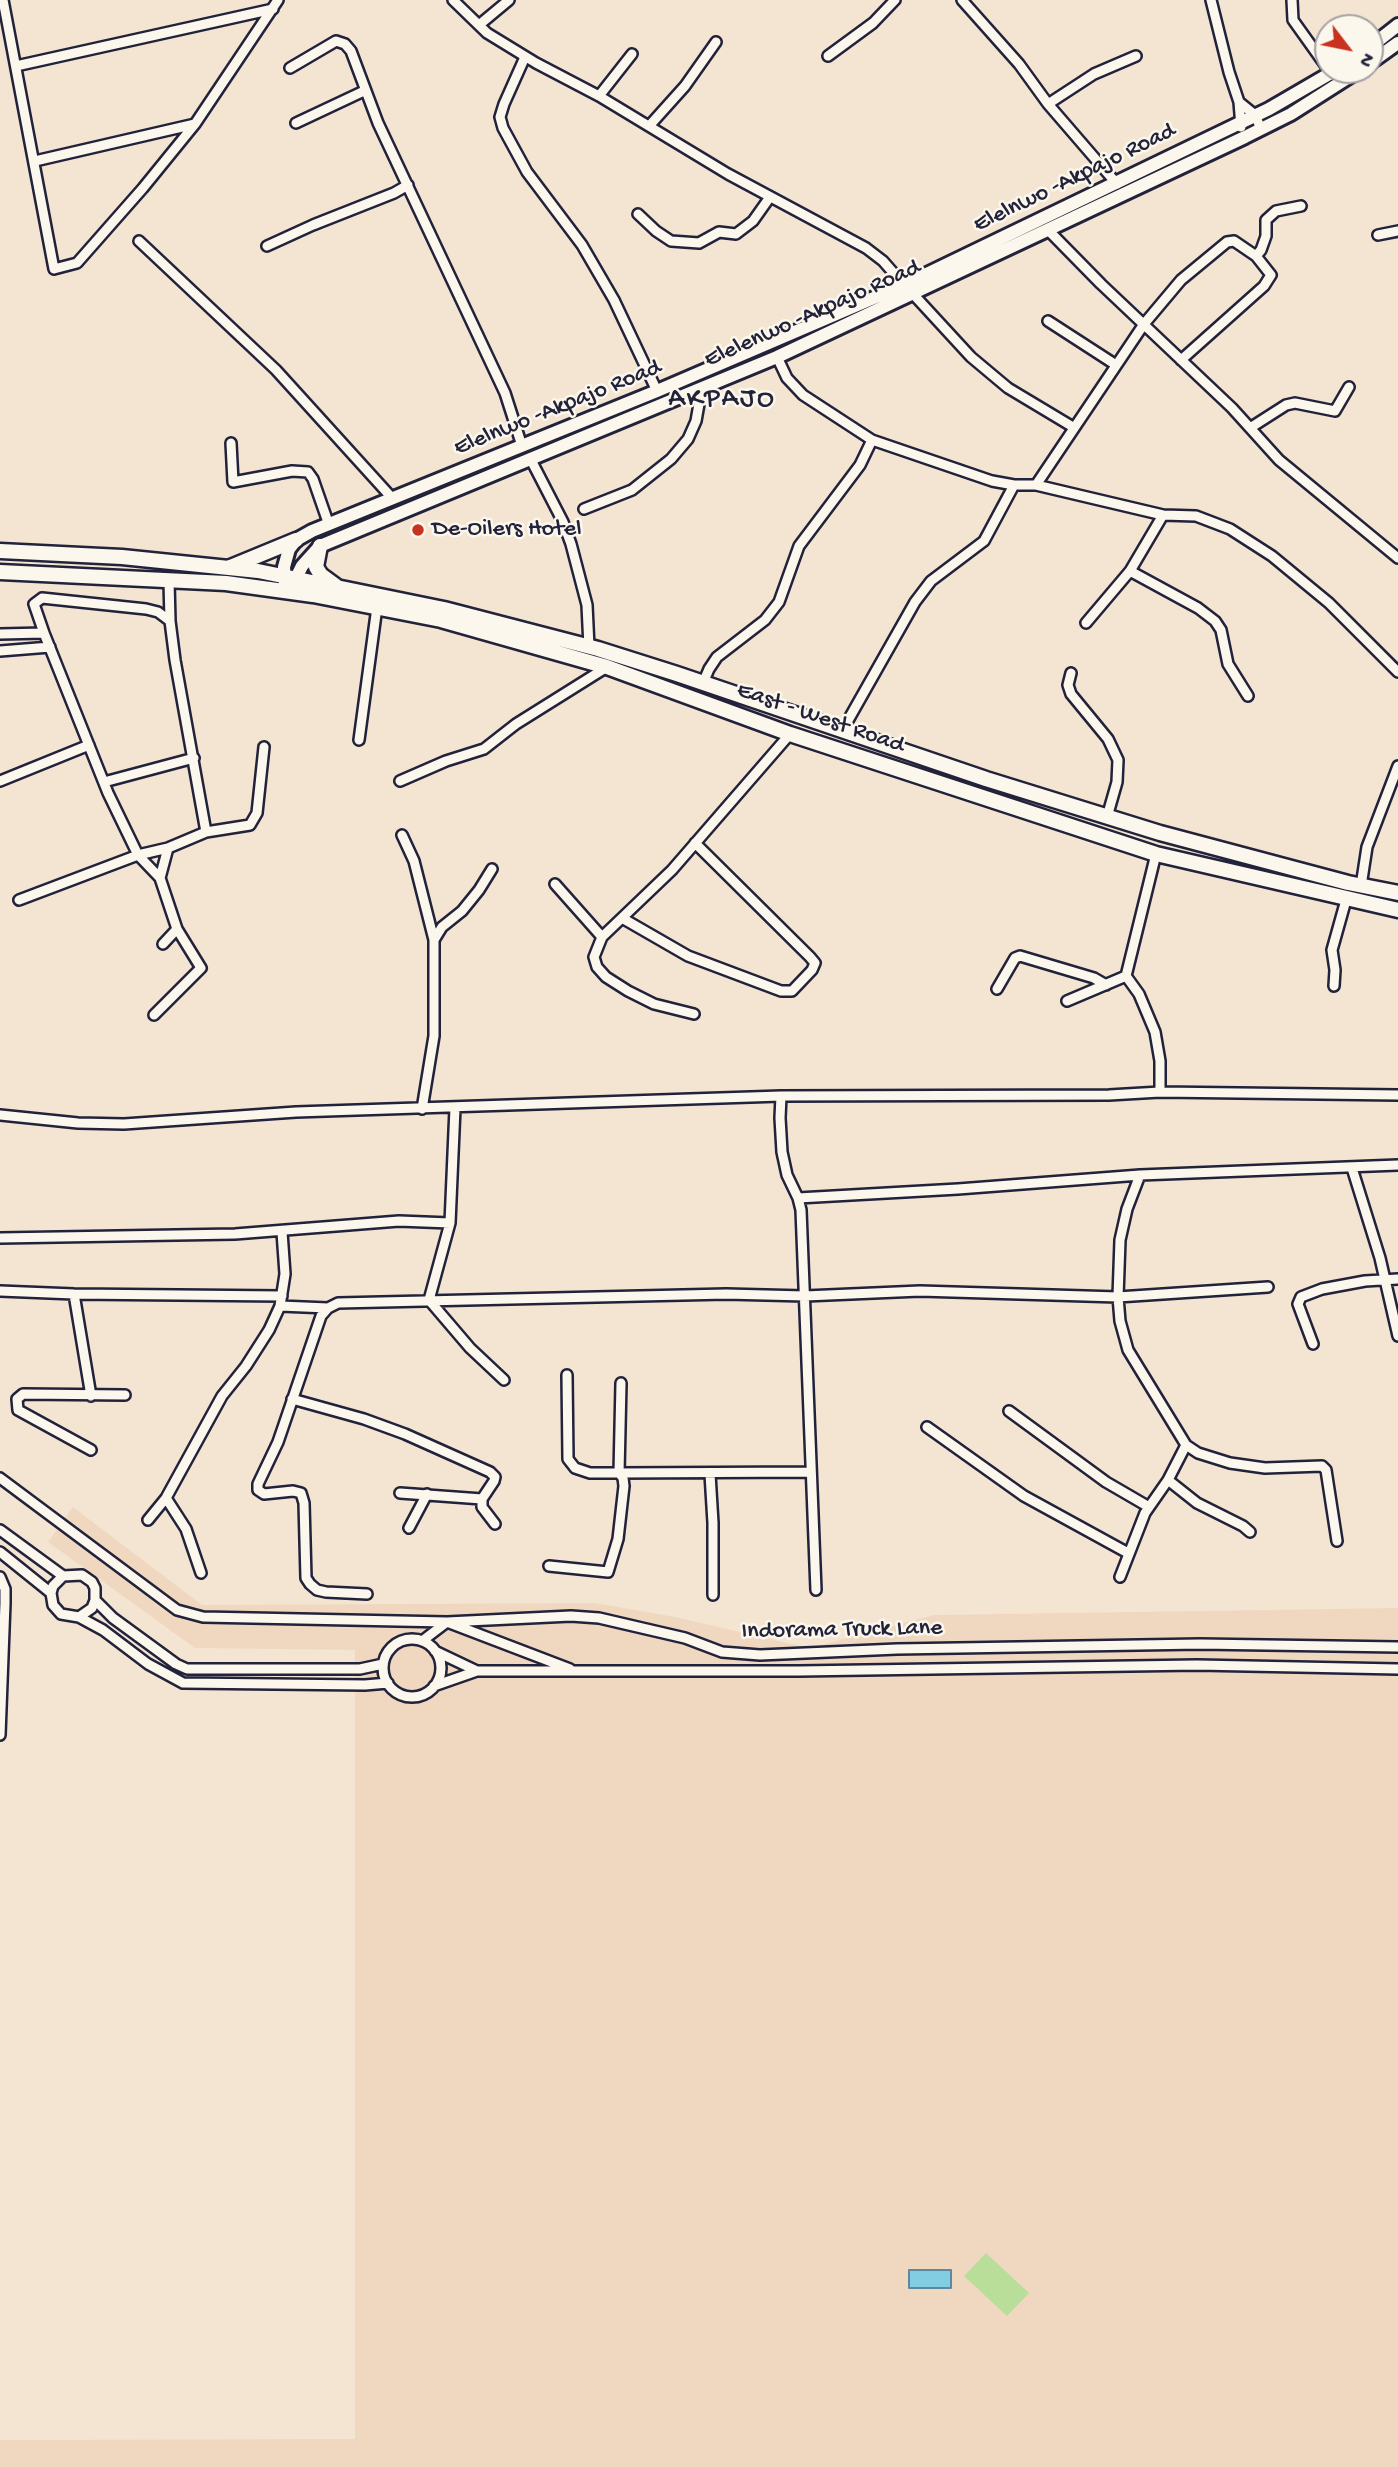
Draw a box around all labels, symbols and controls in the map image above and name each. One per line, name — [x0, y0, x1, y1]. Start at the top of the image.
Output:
north arrow — [1314, 14, 1384, 84]
text: N — [1352, 48, 1379, 71]
street label: Elelnwo -Akpajo Road — [969, 118, 1181, 240]
street label: Elelenwo -Akpajo Road — [700, 254, 926, 376]
street label: Elelnwo -Akpajo Road — [450, 354, 666, 464]
district label: AKPAJO — [669, 384, 775, 418]
place label: De-Oilers Hotel — [432, 516, 582, 544]
marker: De-Oilers Hotel — [410, 522, 426, 538]
street label: East - West Road — [732, 677, 908, 761]
street label: Indorama Truck Lane — [741, 1615, 943, 1647]

